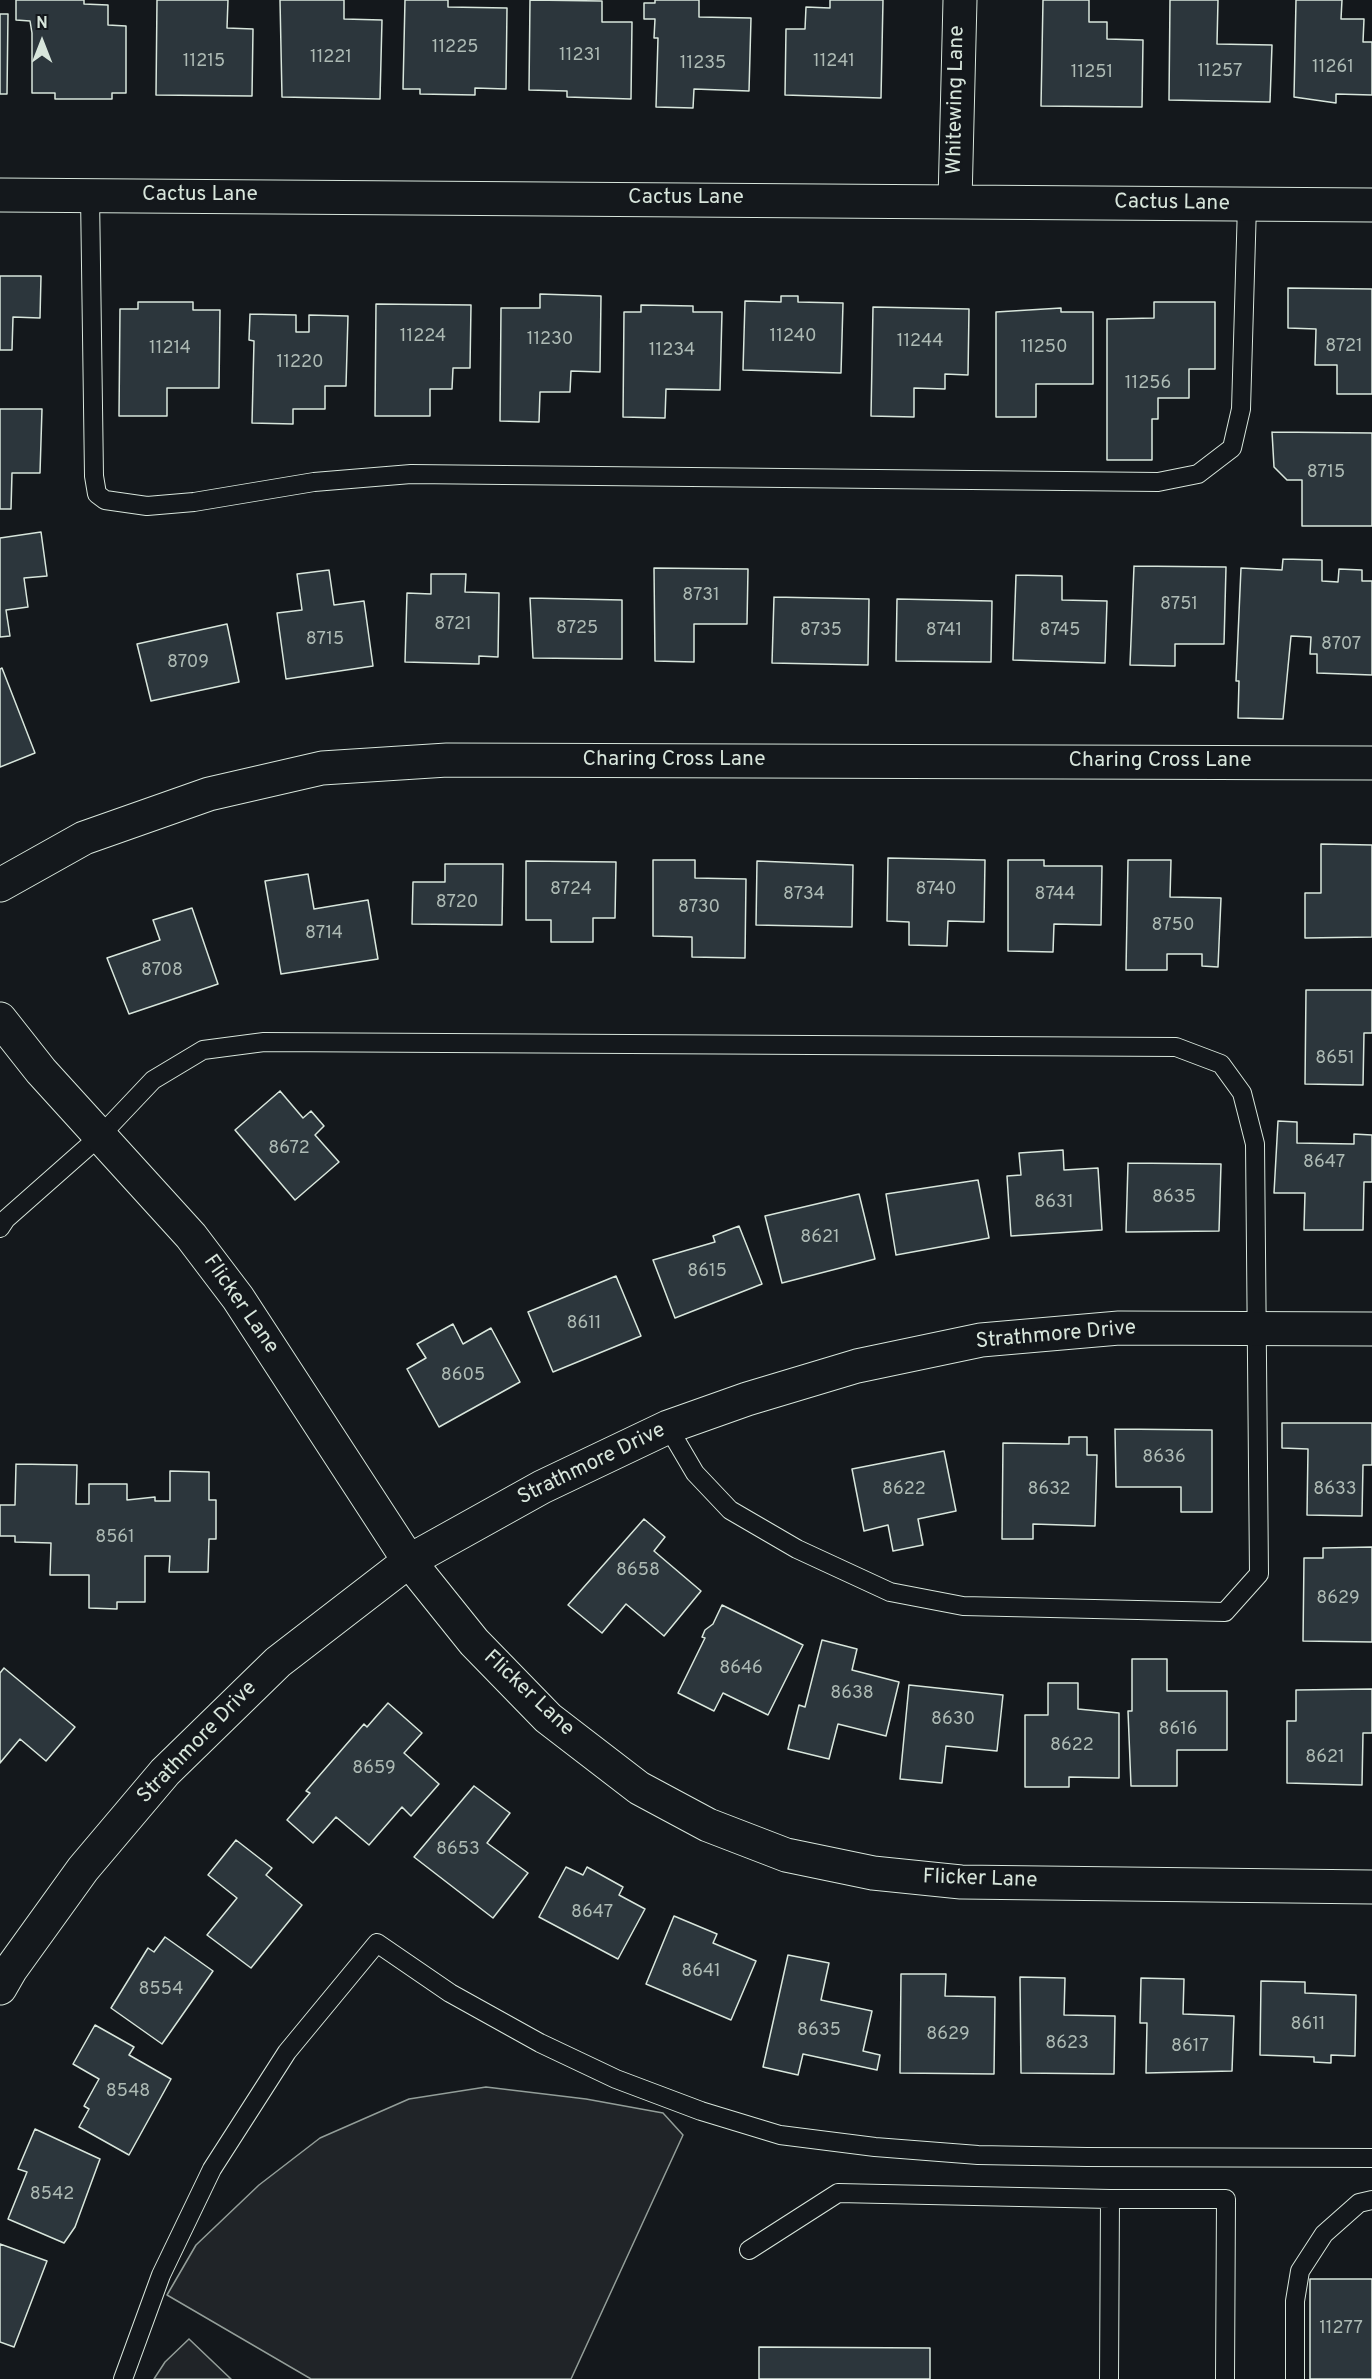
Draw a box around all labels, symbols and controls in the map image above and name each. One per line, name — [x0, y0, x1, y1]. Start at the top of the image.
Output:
north arrow — [12, 12, 72, 72]
text: N — [36, 14, 48, 34]
street label: Whitewing Lane — [943, 25, 971, 175]
house number: 11225 — [432, 37, 478, 59]
house number: 11231 — [559, 45, 601, 67]
house number: 11221 — [310, 47, 352, 69]
house number: 11215 — [183, 51, 225, 73]
house number: 11241 — [813, 51, 855, 73]
house number: 11235 — [680, 53, 726, 75]
house number: 11261 — [1312, 57, 1354, 79]
house number: 11257 — [1198, 61, 1242, 83]
house number: 11251 — [1071, 62, 1113, 84]
street label: Cactus Lane — [142, 183, 258, 209]
street label: Cactus Lane — [628, 186, 744, 212]
street label: Cactus Lane — [1114, 190, 1230, 218]
house number: 11224 — [400, 326, 446, 348]
house number: 11240 — [770, 326, 816, 348]
house number: 11230 — [527, 329, 573, 351]
house number: 11244 — [897, 331, 943, 353]
house number: 8721 — [1325, 336, 1363, 358]
house number: 11250 — [1020, 337, 1068, 359]
house number: 11214 — [149, 338, 191, 360]
house number: 11234 — [649, 340, 695, 362]
house number: 11220 — [276, 352, 324, 374]
house number: 11256 — [1125, 373, 1171, 395]
house number: 8715 — [1307, 462, 1345, 484]
house number: 8731 — [682, 585, 720, 607]
house number: 8751 — [1160, 594, 1198, 616]
house number: 8721 — [434, 614, 472, 636]
house number: 8725 — [556, 618, 598, 640]
house number: 8735 — [800, 620, 842, 642]
house number: 8741 — [926, 620, 962, 642]
house number: 8745 — [1040, 620, 1080, 642]
house number: 8715 — [306, 629, 344, 651]
house number: 8707 — [1321, 634, 1361, 656]
house number: 8709 — [167, 652, 209, 674]
street label: Charing Cross Lane — [583, 748, 765, 774]
street label: Charing Cross Lane — [1069, 749, 1251, 775]
house number: 8724 — [550, 879, 592, 901]
house number: 8740 — [915, 879, 957, 901]
house number: 8734 — [783, 884, 825, 906]
house number: 8744 — [1035, 884, 1075, 906]
house number: 8720 — [436, 892, 478, 914]
house number: 8730 — [678, 897, 720, 919]
house number: 8750 — [1152, 915, 1194, 937]
house number: 8714 — [305, 923, 343, 945]
house number: 8708 — [141, 960, 183, 982]
house number: 8651 — [1315, 1048, 1355, 1070]
house number: 8672 — [268, 1138, 310, 1160]
house number: 8647 — [1303, 1152, 1345, 1174]
house number: 8635 — [1152, 1187, 1196, 1209]
house number: 8631 — [1034, 1192, 1074, 1214]
house number: 8621 — [800, 1227, 840, 1249]
street label: Flicker Lane — [197, 1251, 283, 1359]
house number: 8615 — [687, 1261, 727, 1283]
house number: 8611 — [566, 1313, 602, 1335]
street label: Strathmore Drive — [975, 1316, 1137, 1356]
house number: 8605 — [441, 1365, 485, 1387]
street label: Strathmore Drive — [514, 1418, 670, 1512]
house number: 8636 — [1142, 1447, 1186, 1469]
house number: 8622 — [882, 1479, 926, 1501]
house number: 8632 — [1027, 1479, 1071, 1501]
house number: 8633 — [1313, 1479, 1357, 1501]
house number: 8561 — [95, 1527, 135, 1549]
house number: 8658 — [616, 1560, 660, 1582]
house number: 8629 — [1316, 1588, 1360, 1610]
street label: Flicker Lane — [477, 1646, 579, 1742]
house number: 8646 — [719, 1658, 763, 1680]
street label: Strathmore Drive — [133, 1676, 263, 1810]
house number: 8638 — [830, 1683, 874, 1705]
house number: 8630 — [931, 1709, 975, 1731]
house number: 8616 — [1158, 1719, 1198, 1741]
house number: 8622 — [1050, 1735, 1094, 1757]
house number: 8621 — [1305, 1747, 1345, 1769]
house number: 8659 — [352, 1758, 396, 1780]
house number: 8653 — [436, 1839, 480, 1861]
street label: Flicker Lane — [922, 1865, 1038, 1895]
house number: 8647 — [571, 1902, 613, 1924]
house number: 8641 — [681, 1961, 721, 1983]
house number: 8554 — [139, 1979, 183, 2001]
house number: 8611 — [1290, 2014, 1326, 2036]
house number: 8635 — [797, 2020, 841, 2042]
house number: 8629 — [926, 2024, 970, 2046]
house number: 8623 — [1045, 2033, 1089, 2055]
house number: 8617 — [1171, 2036, 1209, 2058]
house number: 8548 — [106, 2081, 150, 2103]
house number: 8542 — [30, 2184, 74, 2206]
house number: 11277 — [1319, 2318, 1363, 2340]

